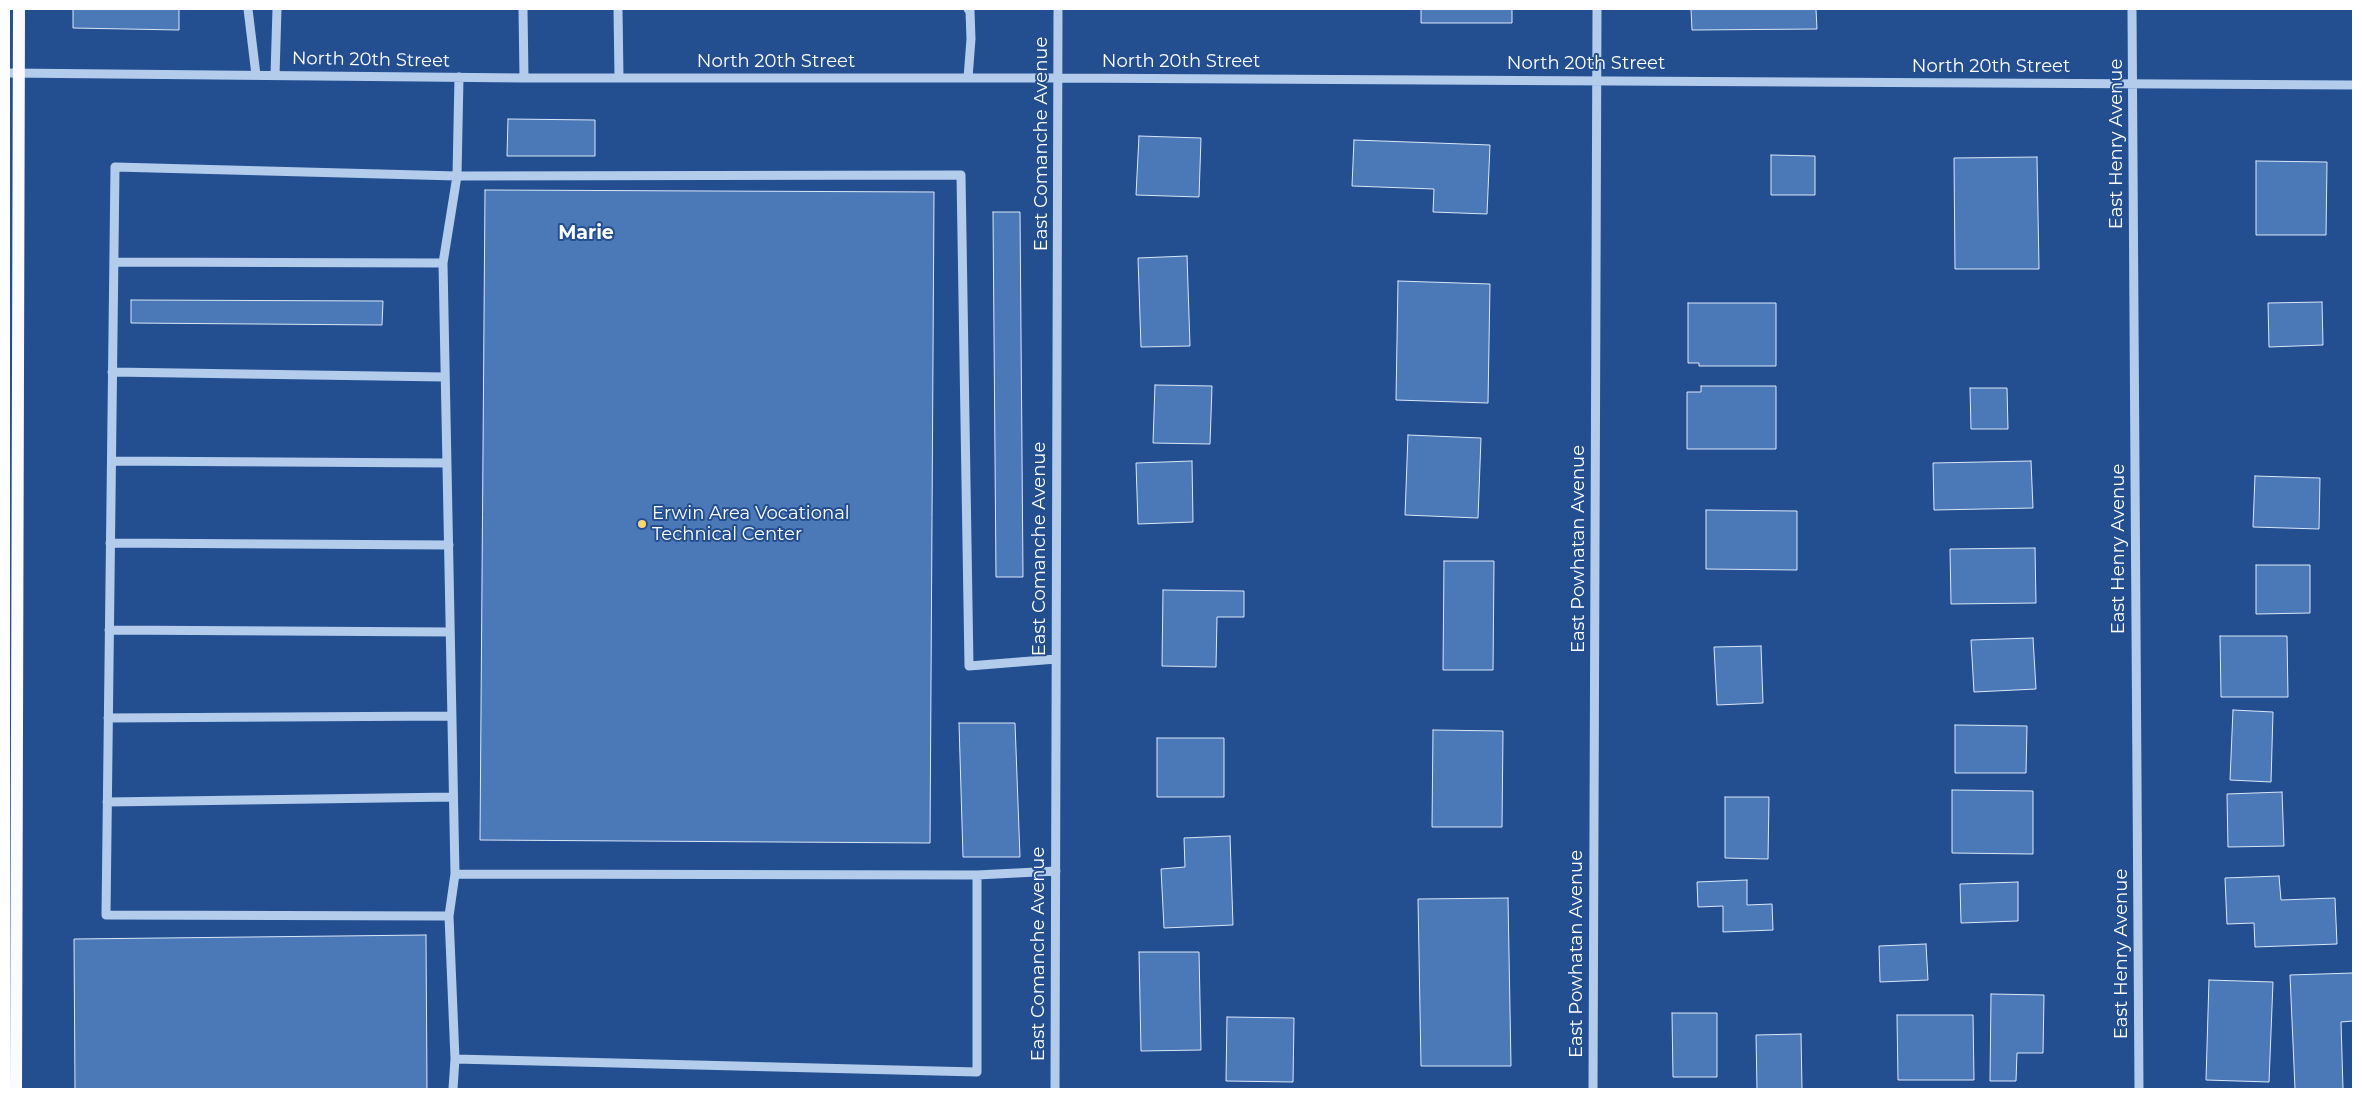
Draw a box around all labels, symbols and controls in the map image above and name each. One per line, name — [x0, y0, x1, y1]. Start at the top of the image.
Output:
street label: East Comanche Avenue — [1031, 37, 1053, 251]
street label: North 20th Street — [292, 48, 450, 72]
street label: North 20th Street — [697, 51, 855, 73]
street label: North 20th Street — [1102, 51, 1260, 73]
street label: North 20th Street — [1507, 53, 1665, 75]
street label: North 20th Street — [1912, 56, 2070, 78]
street label: East Henry Avenue — [2106, 59, 2128, 229]
district label: Marie — [558, 222, 614, 244]
street label: East Comanche Avenue — [1029, 442, 1051, 656]
street label: East Powhatan Avenue — [1568, 445, 1590, 653]
street label: East Henry Avenue — [2108, 464, 2130, 634]
place label: Erwin Area Vocational Technical Center — [652, 503, 850, 546]
marker: Erwin Area Vocational Technical Center — [636, 518, 648, 530]
street label: East Comanche Avenue — [1028, 847, 1050, 1061]
street label: East Powhatan Avenue — [1566, 850, 1588, 1058]
street label: East Henry Avenue — [2111, 869, 2133, 1039]

